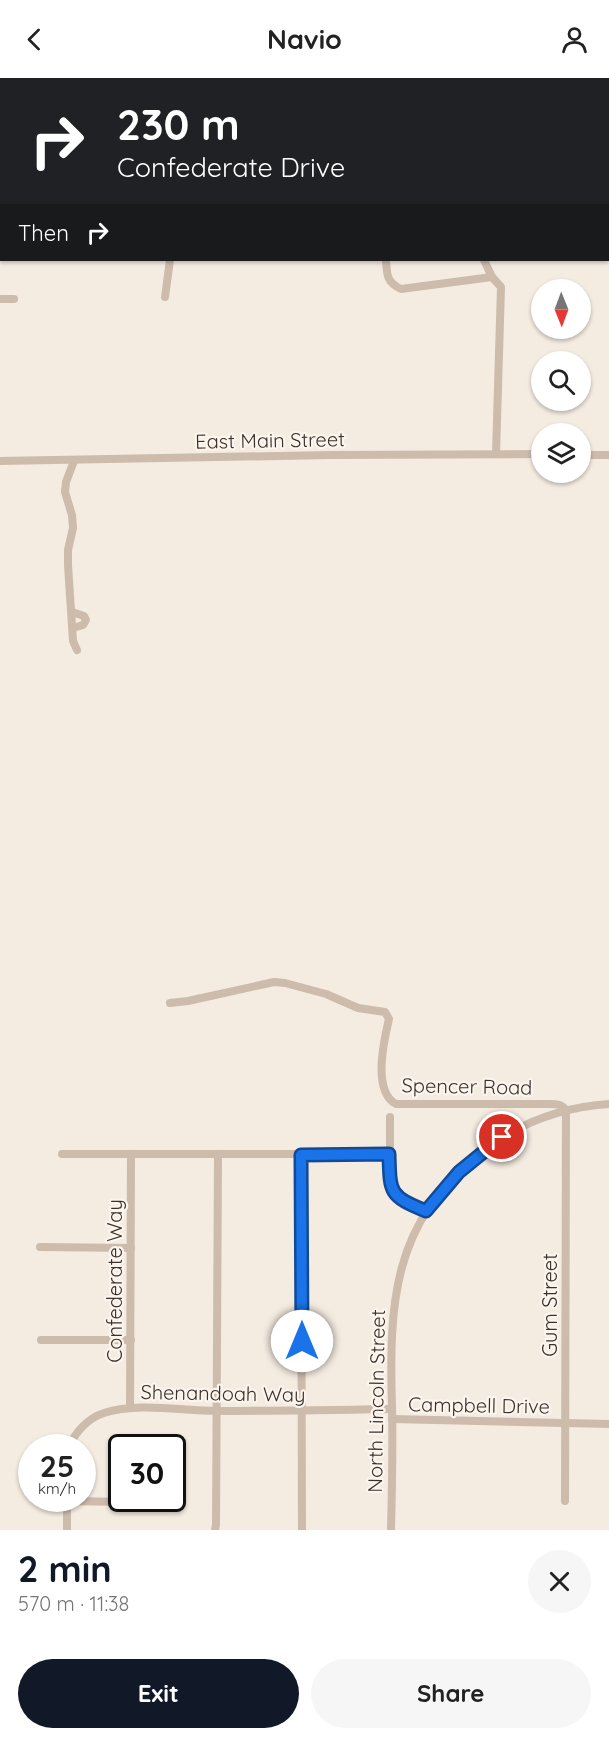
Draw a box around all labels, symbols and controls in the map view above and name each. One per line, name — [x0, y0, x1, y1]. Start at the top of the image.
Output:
text: Navio — [267, 22, 342, 56]
icon: back — [18, 23, 51, 56]
icon: person — [558, 23, 591, 56]
text: 230 m — [117, 98, 240, 151]
icon: right — [18, 102, 96, 180]
text: Confederate Drive — [117, 150, 345, 184]
icon: right — [81, 216, 114, 249]
text: Then — [18, 219, 69, 247]
north arrow — [531, 279, 591, 339]
map controls — [531, 279, 591, 483]
button: search — [531, 351, 591, 411]
button: layers — [531, 423, 591, 483]
street label: East Main Street — [195, 426, 345, 454]
street label: Spencer Road — [401, 1072, 533, 1100]
pin — [476, 1111, 527, 1162]
icon: arrive — [485, 1120, 518, 1153]
street label: Confederate Way — [102, 1199, 127, 1363]
street label: Gum Street — [537, 1253, 562, 1357]
position arrow — [270, 1309, 334, 1373]
street label: North Lincoln Street — [362, 1309, 390, 1493]
street label: Shenandoah Way — [140, 1379, 306, 1407]
street label: Campbell Drive — [408, 1391, 550, 1419]
speed limit sign: 30 — [108, 1434, 186, 1512]
text: 25 — [40, 1447, 74, 1485]
text: km/h — [38, 1479, 76, 1498]
text: 2 min — [18, 1546, 112, 1591]
button: close — [528, 1550, 591, 1613]
text: 570 m · 11:38 — [18, 1591, 129, 1616]
button: Exit — [18, 1659, 299, 1728]
button: Share — [311, 1659, 591, 1728]

